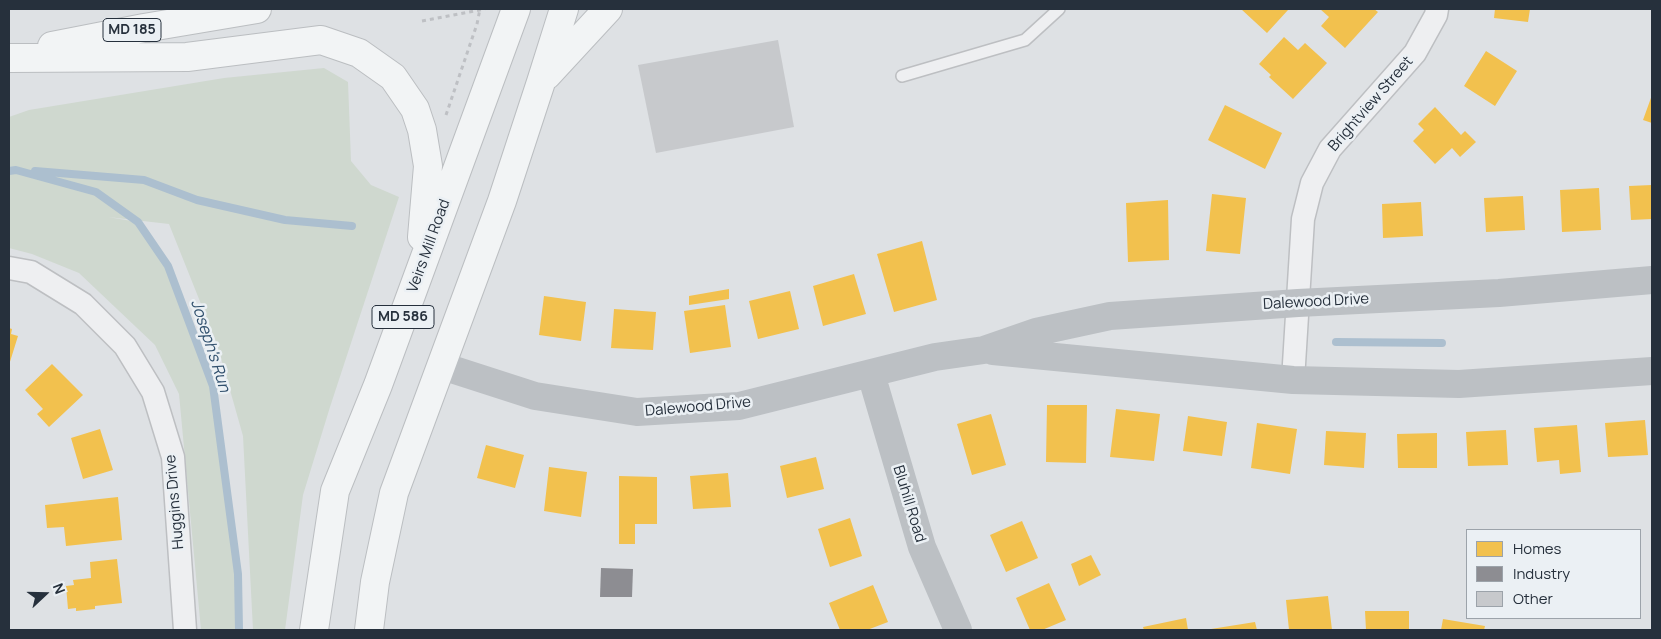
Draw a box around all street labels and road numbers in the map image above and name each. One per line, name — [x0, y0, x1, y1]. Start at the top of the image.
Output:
road number: MD 185 — [103, 18, 161, 42]
street label: Brightview Street — [1325, 53, 1417, 155]
street label: Veirs Mill Road — [404, 197, 454, 295]
street label: Dalewood Drive — [1262, 290, 1370, 314]
road number: MD 586 — [372, 306, 434, 328]
street label: Dalewood Drive — [644, 393, 752, 421]
street label: Huggins Drive — [162, 454, 188, 550]
street label: Bluhill Road — [889, 463, 929, 545]

